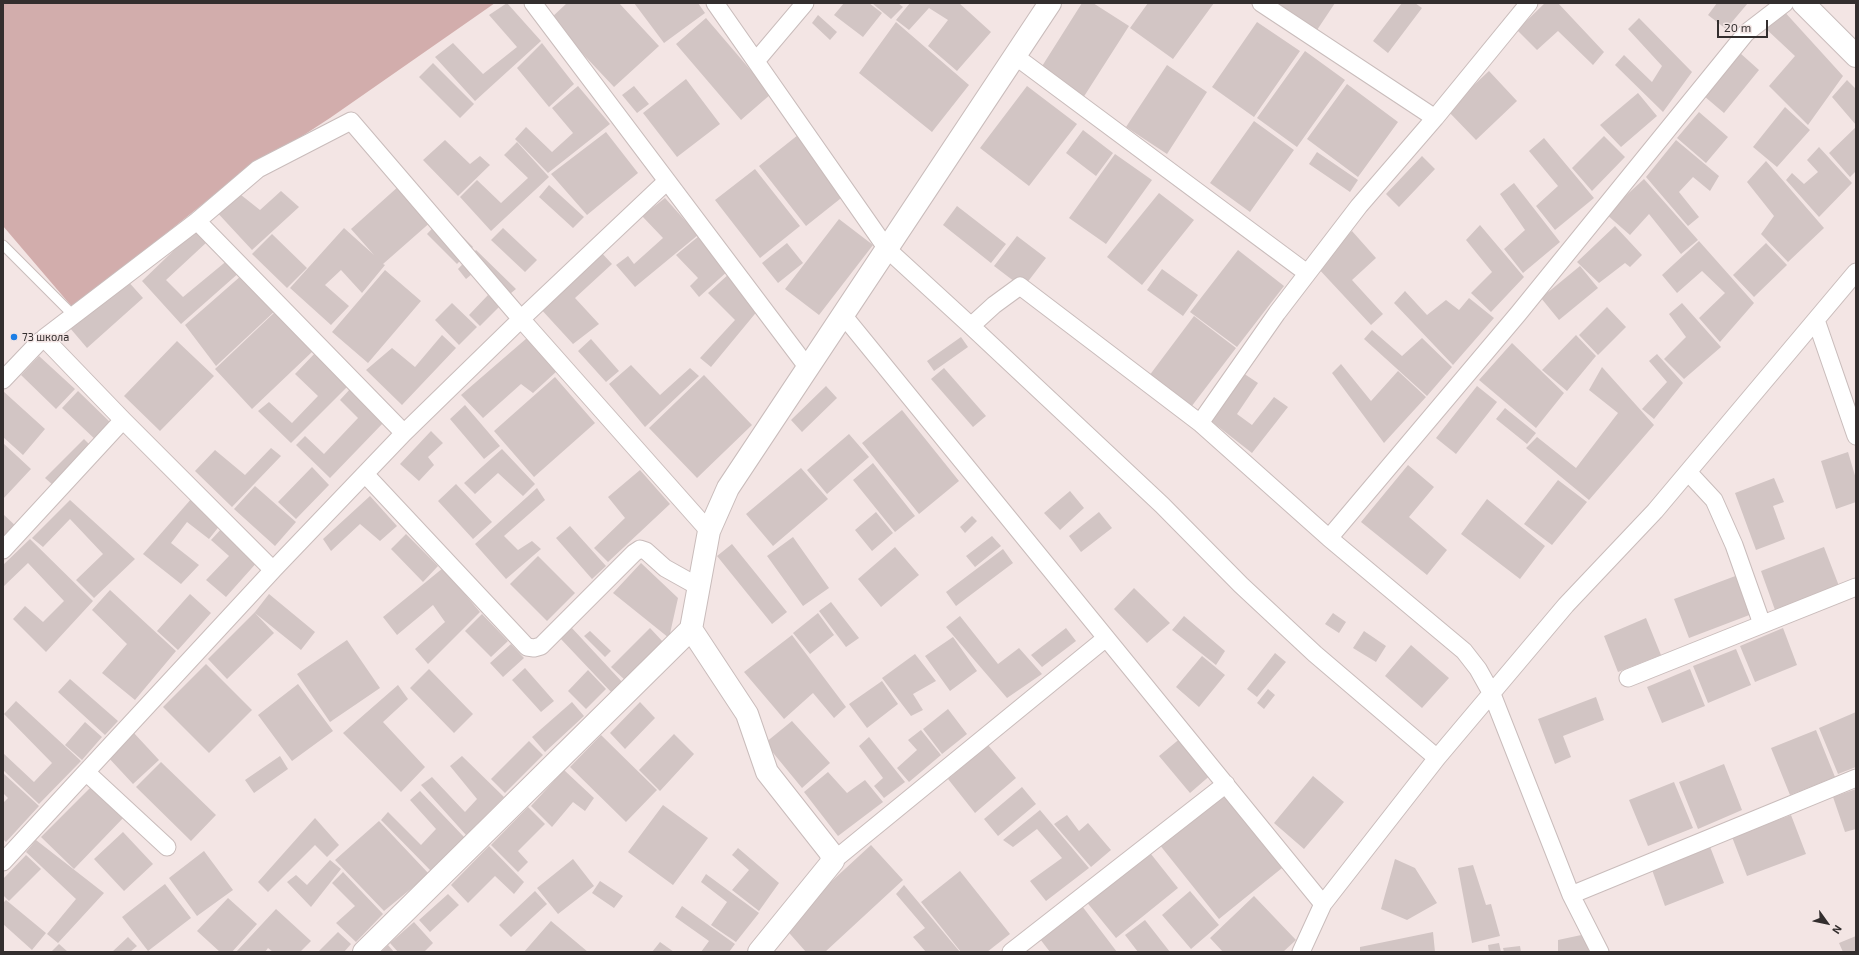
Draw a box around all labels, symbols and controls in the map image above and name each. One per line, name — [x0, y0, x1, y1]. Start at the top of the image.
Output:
scale bar — [1719, 12, 1770, 38]
text: 20 m — [1724, 20, 1751, 34]
place label: 73 школа — [22, 330, 69, 344]
marker: 73 школа — [9, 332, 19, 342]
north arrow — [1807, 903, 1847, 943]
text: N — [1830, 923, 1845, 937]

